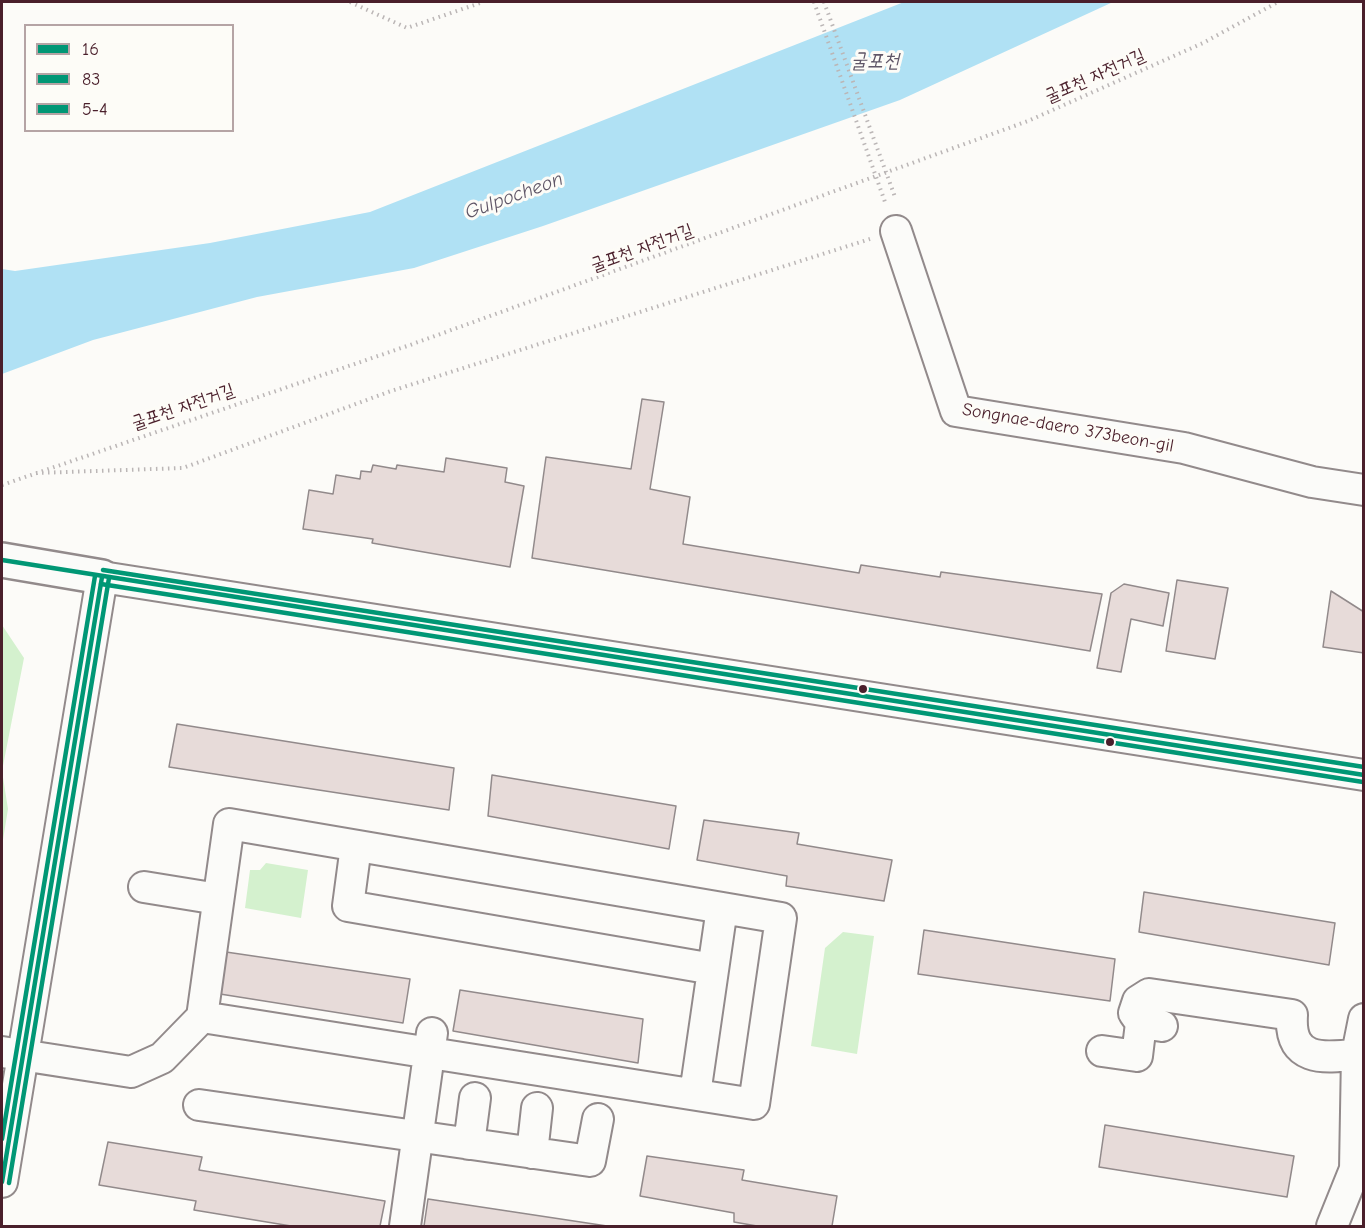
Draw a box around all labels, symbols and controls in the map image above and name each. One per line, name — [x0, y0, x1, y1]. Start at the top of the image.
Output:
legend — [24, 24, 234, 132]
text: 16 — [82, 39, 99, 60]
street label: 굴포천 자전거길 — [1042, 44, 1148, 108]
water label: 굴포천 — [851, 49, 899, 73]
text: 83 — [82, 69, 100, 90]
text: 5-4 — [82, 99, 108, 120]
water label: Gulpocheon — [462, 167, 566, 225]
street label: 굴포천 자전거길 — [588, 219, 696, 277]
street label: 굴포천 자전거길 — [129, 379, 237, 435]
street label: Songnae-daero 373beon-gil — [961, 399, 1175, 457]
unlabelled marker — [857, 683, 869, 695]
unlabelled marker — [1104, 736, 1116, 748]

